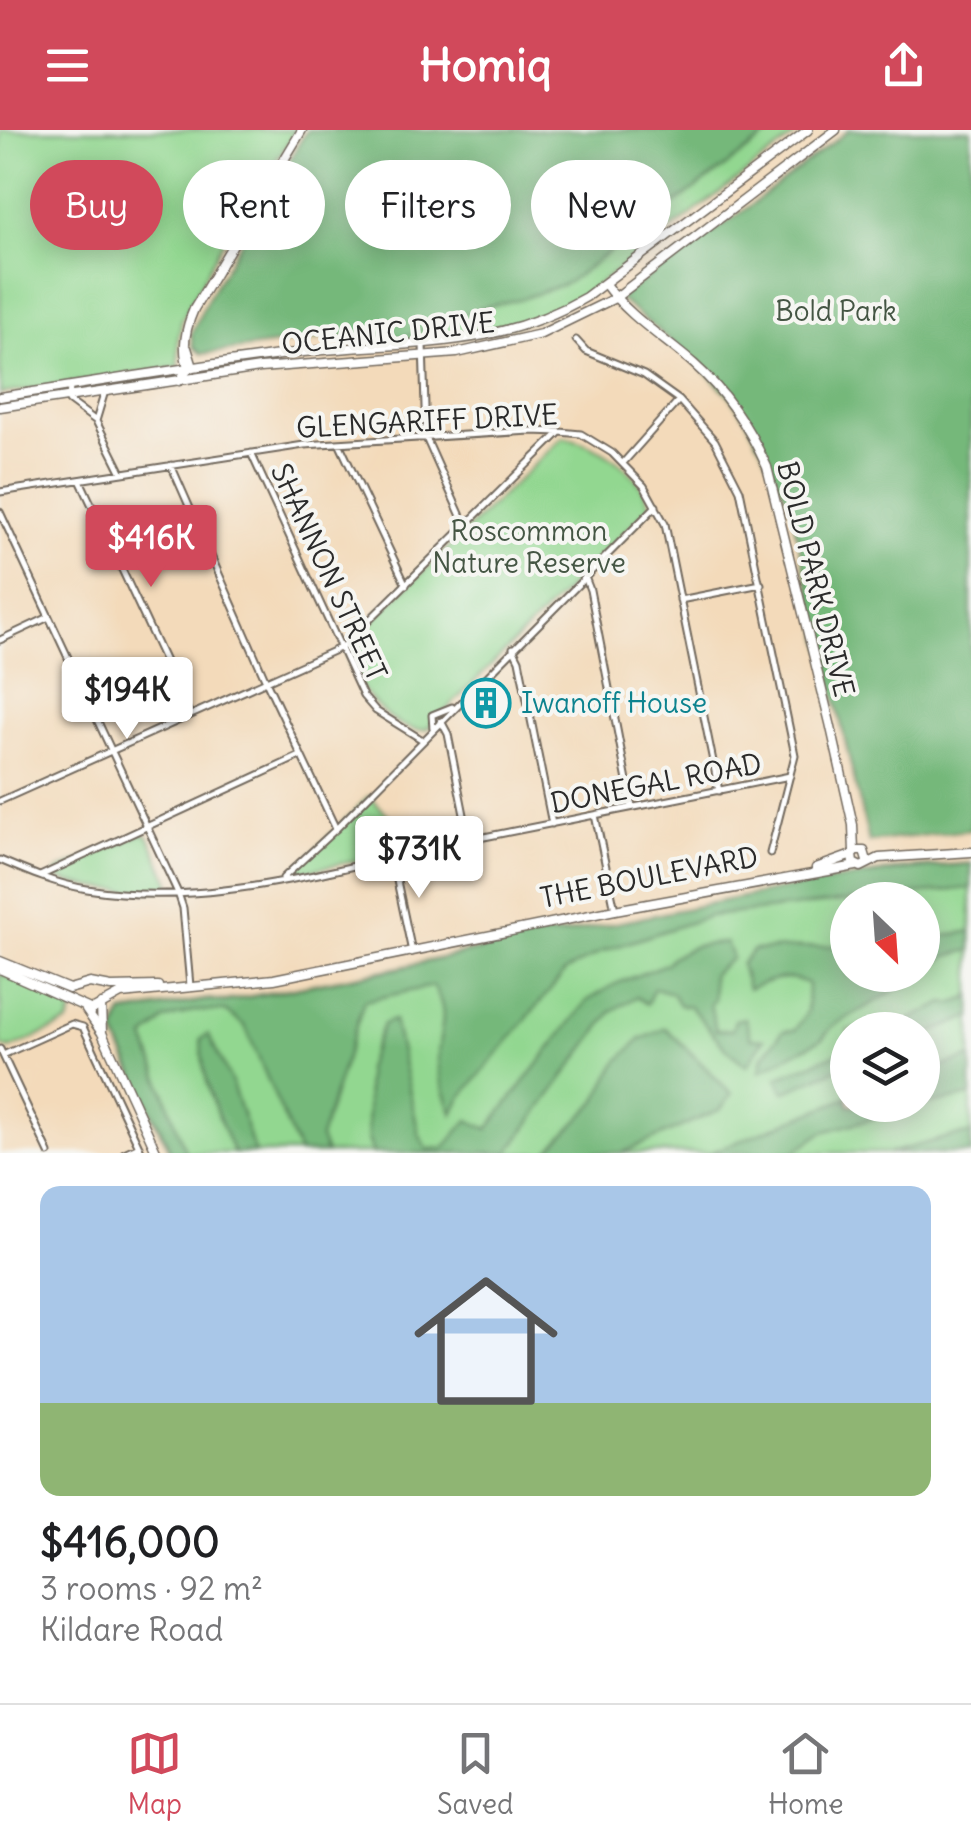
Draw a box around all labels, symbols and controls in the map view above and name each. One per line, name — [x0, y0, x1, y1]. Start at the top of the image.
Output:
text: Homiq — [419, 37, 552, 93]
icon: menu — [40, 38, 95, 93]
icon: share — [876, 38, 931, 93]
chip: Buy — [30, 160, 163, 250]
chip: Rent — [183, 160, 325, 250]
chip: Filters — [345, 160, 511, 250]
chip: New — [531, 160, 671, 250]
park label: Bold Park — [775, 293, 897, 329]
street label: OCEANIC DRIVE — [280, 304, 496, 362]
street label: GLENGARIFF DRIVE — [295, 396, 559, 446]
street label: SHANNON STREET — [263, 458, 395, 686]
street label: BOLD PARK DRIVE — [769, 458, 863, 700]
pin: $416K — [81, 505, 221, 590]
park label: Roscommon Nature Reserve — [432, 513, 626, 581]
text: $416K — [108, 517, 194, 558]
pin: $194K — [57, 657, 197, 742]
text: $194K — [84, 669, 170, 710]
building icon: Iwanoff House — [460, 677, 512, 729]
place label: Iwanoff House — [521, 685, 707, 721]
street label: DONEGAL ROAD — [547, 745, 765, 821]
pin: $731K — [349, 816, 489, 901]
text: $731K — [377, 828, 461, 869]
street label: THE BOULEVARD — [537, 838, 761, 916]
north arrow — [830, 882, 940, 992]
map controls — [830, 882, 940, 1122]
button: layers — [830, 1012, 940, 1122]
icon: home — [396, 1251, 576, 1431]
text: $416,000 — [40, 1516, 220, 1568]
text: 3 rooms · 92 m² — [40, 1568, 263, 1609]
text: Kildare Road — [40, 1609, 223, 1650]
tab: Map — [127, 1726, 182, 1822]
tab: Saved — [437, 1726, 514, 1822]
tab: Home — [768, 1726, 844, 1822]

